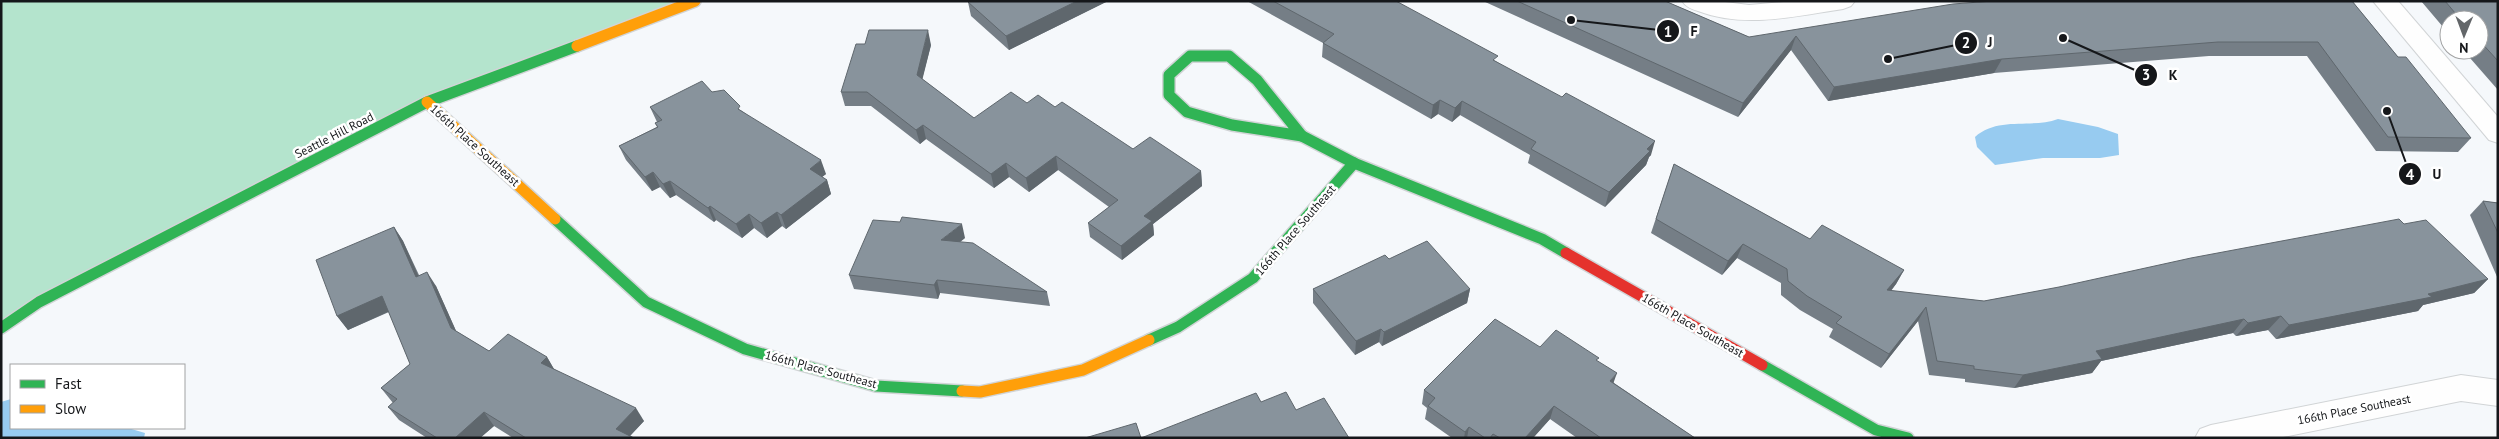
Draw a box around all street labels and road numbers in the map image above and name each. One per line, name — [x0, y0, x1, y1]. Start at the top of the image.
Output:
street label: 166th Place Southeast — [427, 101, 523, 189]
street label: Seattle Hill Road — [292, 109, 376, 161]
street label: 166th Place Southeast — [1252, 182, 1338, 278]
street label: 166th Place Southeast — [1639, 290, 1747, 360]
street label: 166th Place Southeast — [763, 347, 879, 391]
street label: 166th Place Southeast — [2296, 391, 2412, 427]

